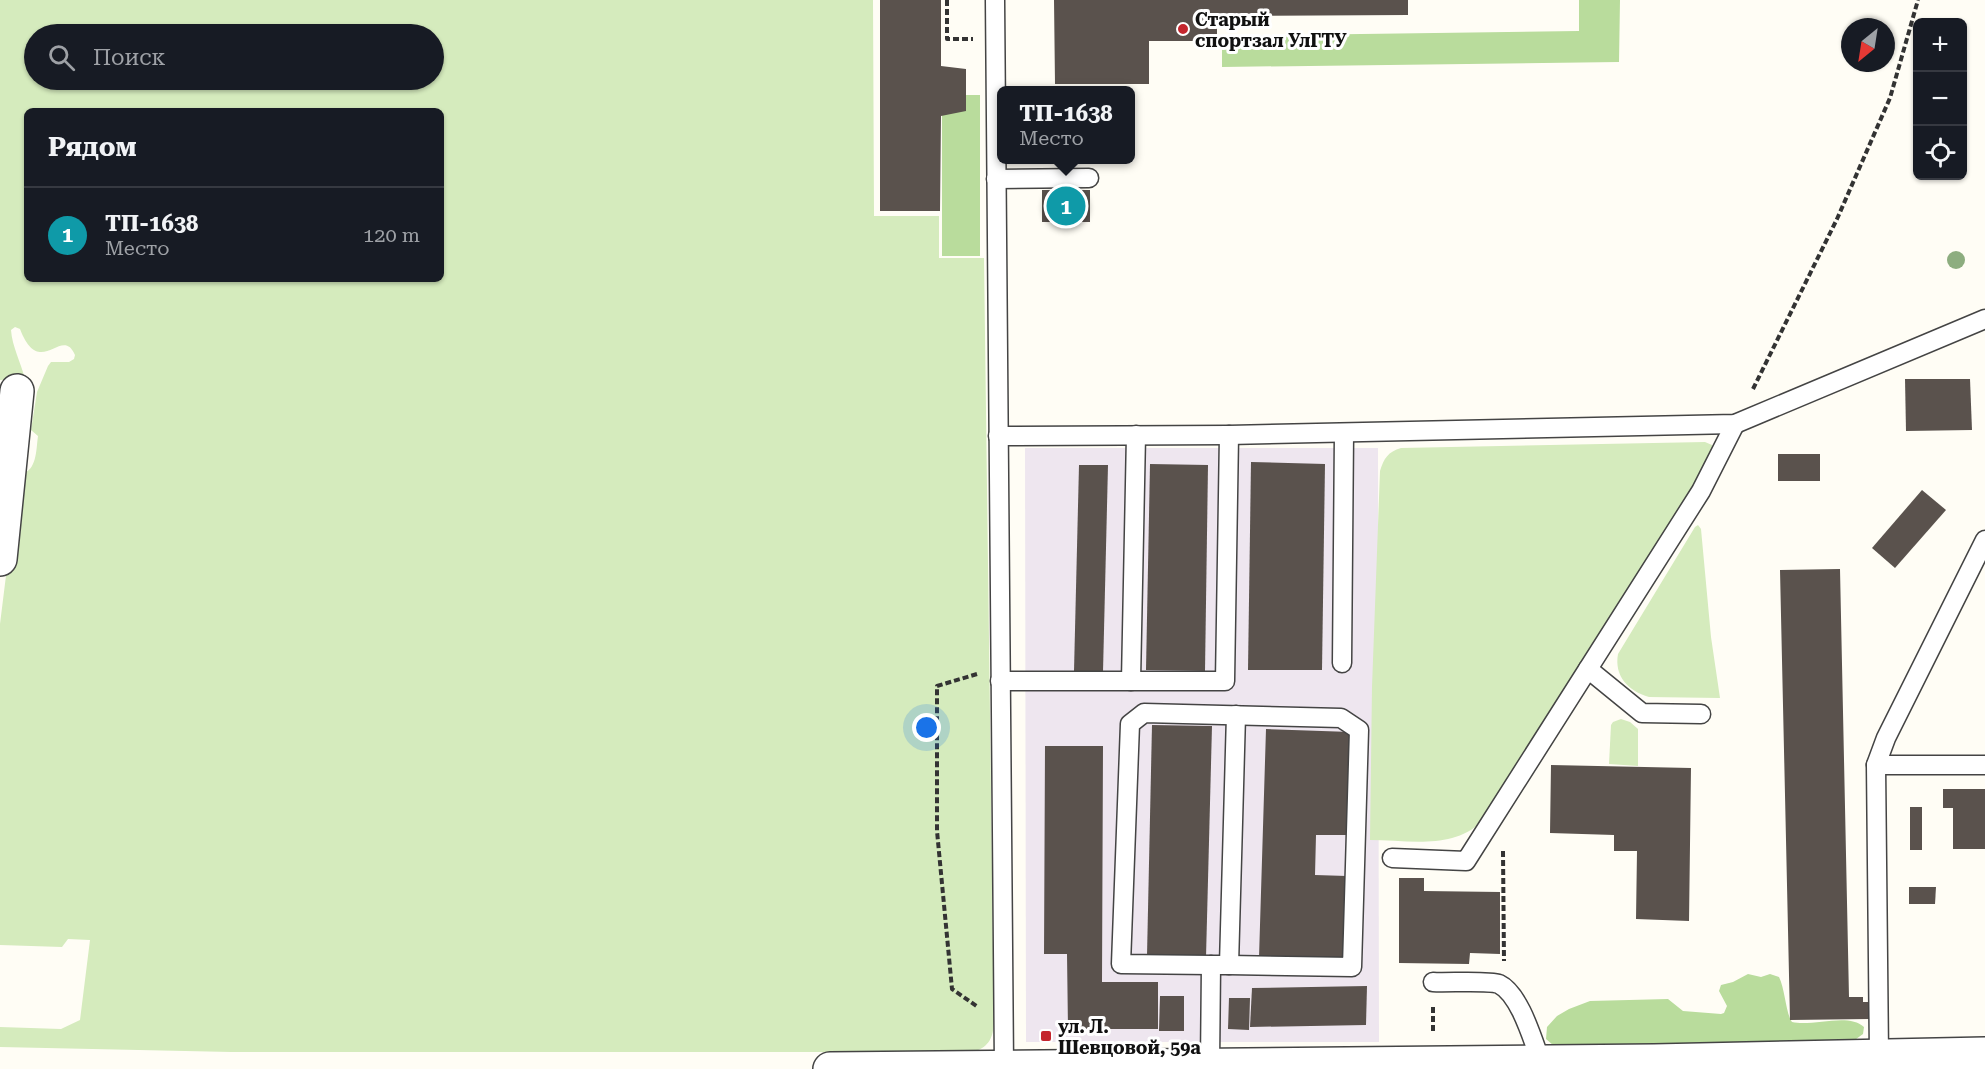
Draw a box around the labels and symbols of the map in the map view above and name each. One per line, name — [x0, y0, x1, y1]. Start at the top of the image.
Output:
place label: Старый спортзал УлГТУ — [1195, 9, 1347, 51]
north arrow — [1841, 18, 1895, 72]
marker: Старый спортзал УлГТУ — [1176, 22, 1190, 36]
pin: 1 — [1046, 184, 1086, 228]
your location — [912, 713, 941, 742]
place label: ул. Л. Шевцовой, 59а — [1058, 1016, 1201, 1058]
marker: ул. Л. Шевцовой, 59а — [1039, 1029, 1053, 1043]

